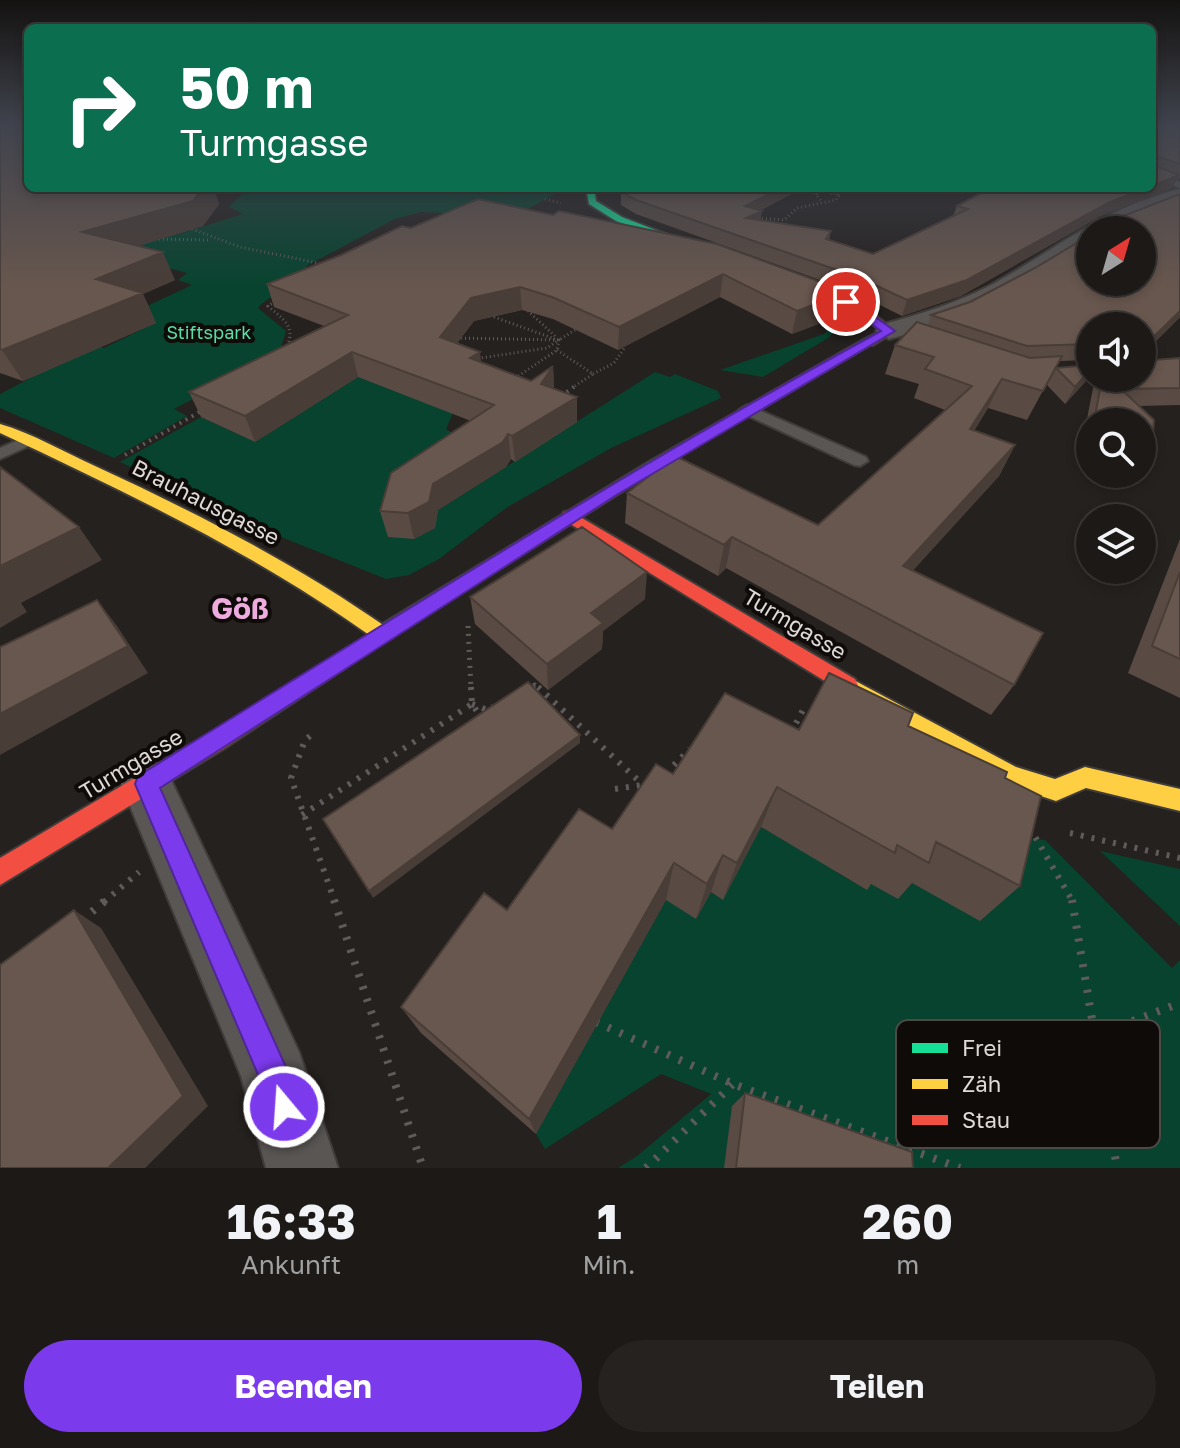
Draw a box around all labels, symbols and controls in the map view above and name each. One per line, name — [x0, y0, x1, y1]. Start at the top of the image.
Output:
text: 50 m — [180, 53, 314, 120]
icon: right — [48, 56, 152, 160]
text: Turmgasse — [180, 121, 368, 164]
north arrow — [1076, 216, 1156, 296]
map controls — [1076, 216, 1156, 584]
pin — [812, 268, 880, 336]
icon: arrive — [824, 280, 868, 324]
button: sound — [1076, 312, 1156, 392]
park label: Stiftspark — [166, 321, 252, 343]
button: search — [1076, 408, 1156, 488]
street label: Brauhausgasse — [128, 453, 284, 550]
button: layers — [1076, 504, 1156, 584]
street label: Turmgasse — [739, 582, 852, 665]
district label: Göß — [211, 590, 269, 626]
street label: Turmgasse — [74, 722, 187, 805]
legend — [896, 1020, 1160, 1148]
text: Frei — [962, 1034, 1002, 1061]
position arrow — [242, 1065, 326, 1149]
text: Zäh — [962, 1070, 1001, 1097]
text: Stau — [962, 1106, 1010, 1133]
text: 16:33 — [227, 1192, 356, 1250]
text: 1 — [597, 1192, 621, 1250]
text: 260 — [862, 1192, 953, 1250]
text: Ankunft — [241, 1249, 341, 1280]
text: Min. — [583, 1249, 636, 1280]
text: m — [896, 1249, 919, 1280]
button: Beenden — [24, 1340, 582, 1432]
button: Teilen — [598, 1340, 1156, 1432]

